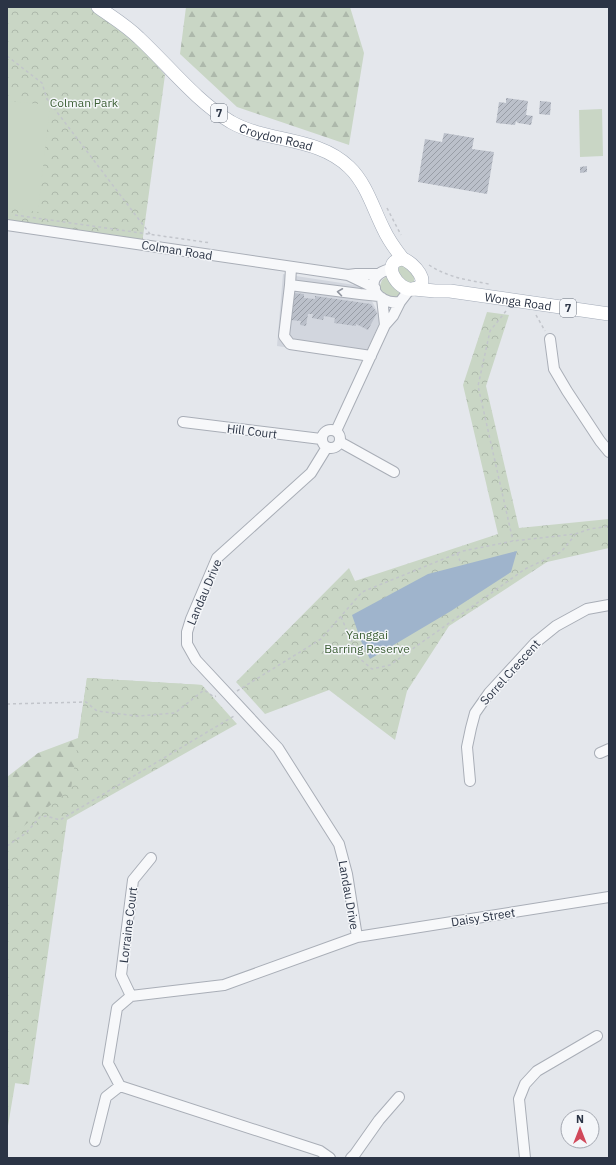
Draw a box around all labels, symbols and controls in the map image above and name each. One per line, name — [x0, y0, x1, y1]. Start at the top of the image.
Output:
park label: Colman Park — [50, 95, 119, 110]
road number: 7 — [211, 104, 227, 122]
street label: Croydon Road — [237, 120, 315, 153]
street label: Colman Road — [140, 237, 214, 263]
one-way arrow — [337, 288, 343, 297]
street label: Wonga Road — [484, 289, 553, 313]
road number: 7 — [560, 299, 576, 317]
street label: Hill Court — [226, 420, 278, 442]
street label: Landau Drive — [183, 556, 225, 627]
park label: Yanggai Barring Reserve — [324, 627, 410, 656]
street label: Sorrel Crescent — [477, 636, 543, 708]
street label: Landau Drive — [336, 859, 363, 931]
street label: Lorraine Court — [116, 886, 140, 964]
street label: Daisy Street — [450, 905, 516, 929]
north arrow — [560, 1109, 600, 1149]
text: N — [576, 1112, 584, 1126]

